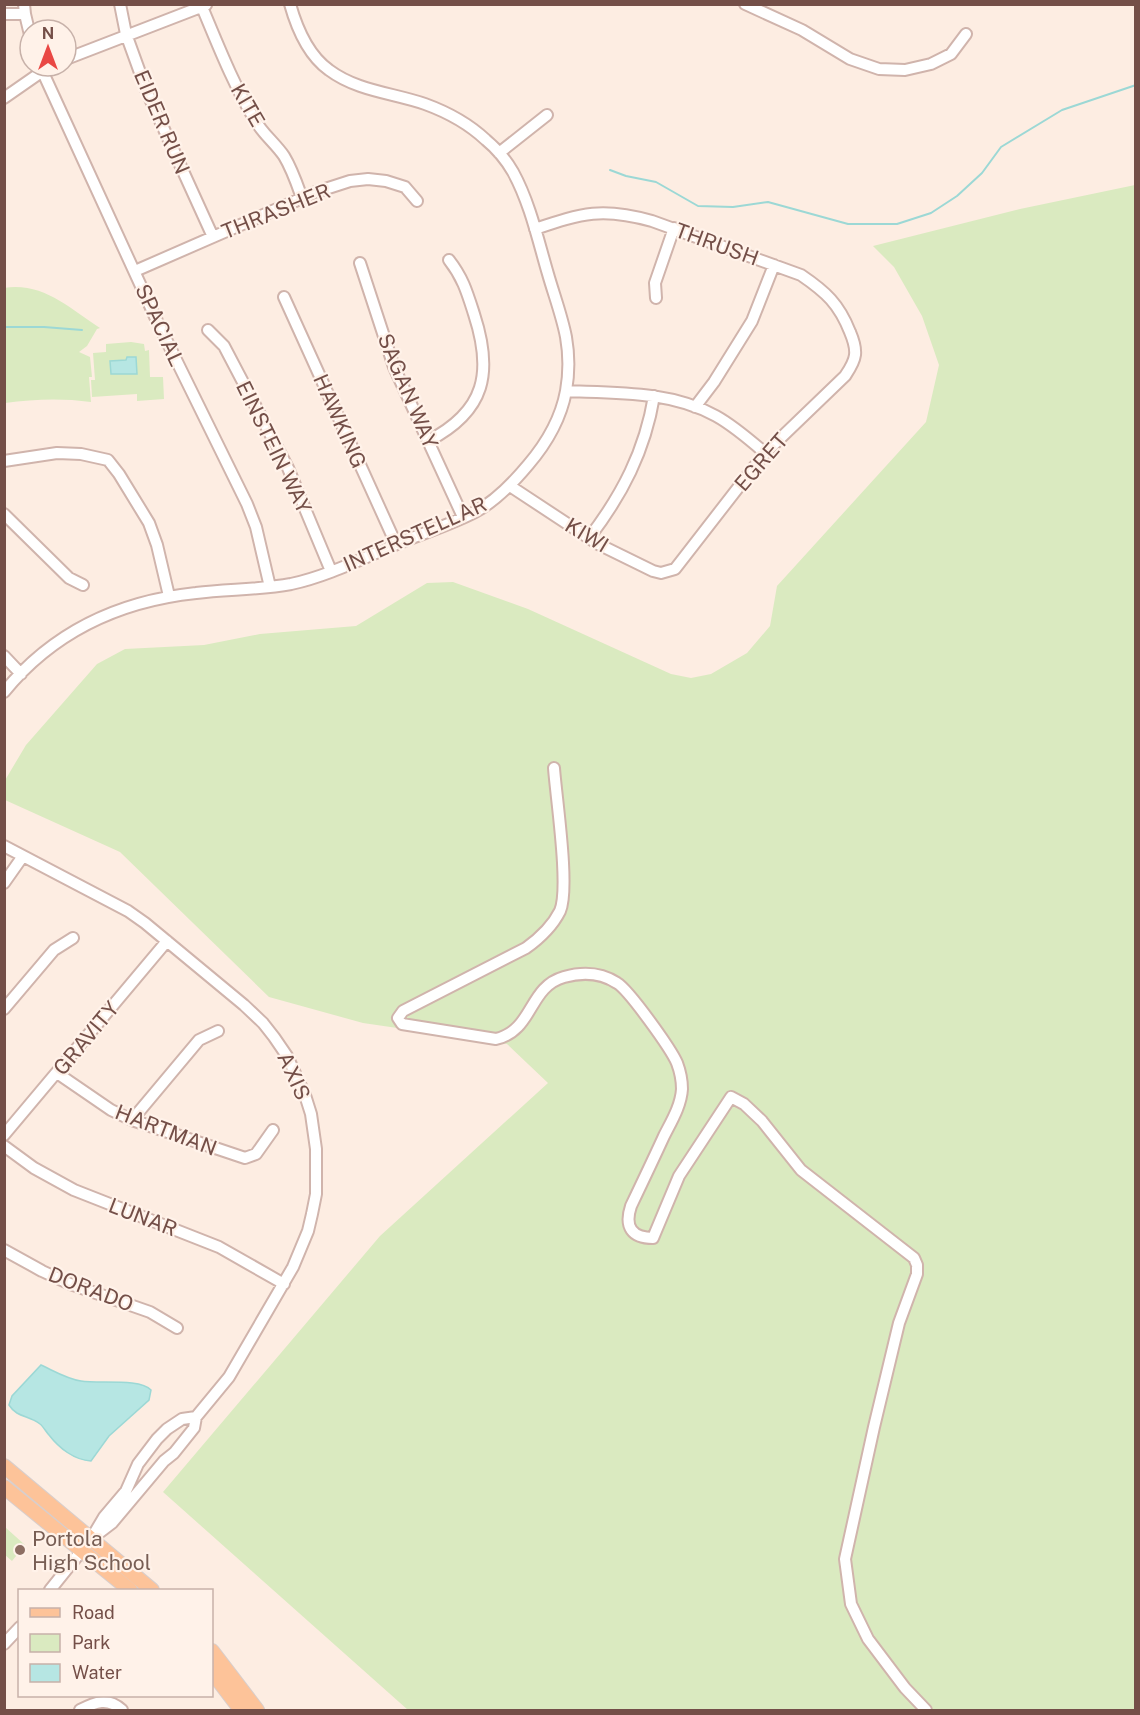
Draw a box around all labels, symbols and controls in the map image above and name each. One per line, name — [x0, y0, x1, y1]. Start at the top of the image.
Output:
north arrow — [18, 18, 78, 78]
text: N — [42, 24, 54, 43]
street label: EIDER RUN — [129, 66, 195, 178]
street label: KITE — [226, 79, 270, 131]
street label: THRASHER — [218, 178, 334, 244]
street label: THRUSH — [672, 217, 762, 271]
street label: SPACIAL — [130, 280, 190, 370]
street label: SAGAN WAY — [373, 330, 444, 452]
street label: HAWKING — [308, 370, 372, 472]
street label: EINSTEIN WAY — [231, 377, 317, 518]
street label: EGRET — [729, 428, 793, 496]
street label: INTERSTELLAR — [339, 491, 491, 577]
street label: KIWI — [561, 512, 613, 558]
street label: GRAVITY — [48, 996, 124, 1080]
street label: AXIS — [272, 1048, 316, 1104]
street label: HARTMAN — [112, 1099, 220, 1161]
street label: LUNAR — [105, 1193, 181, 1241]
street label: DORADO — [45, 1261, 137, 1317]
place label: Portola High School — [32, 1526, 151, 1575]
marker: Portola High School — [13, 1543, 27, 1557]
legend — [18, 1589, 213, 1697]
text: Road — [72, 1602, 115, 1623]
text: Park — [72, 1632, 110, 1653]
text: Water — [72, 1662, 122, 1683]

